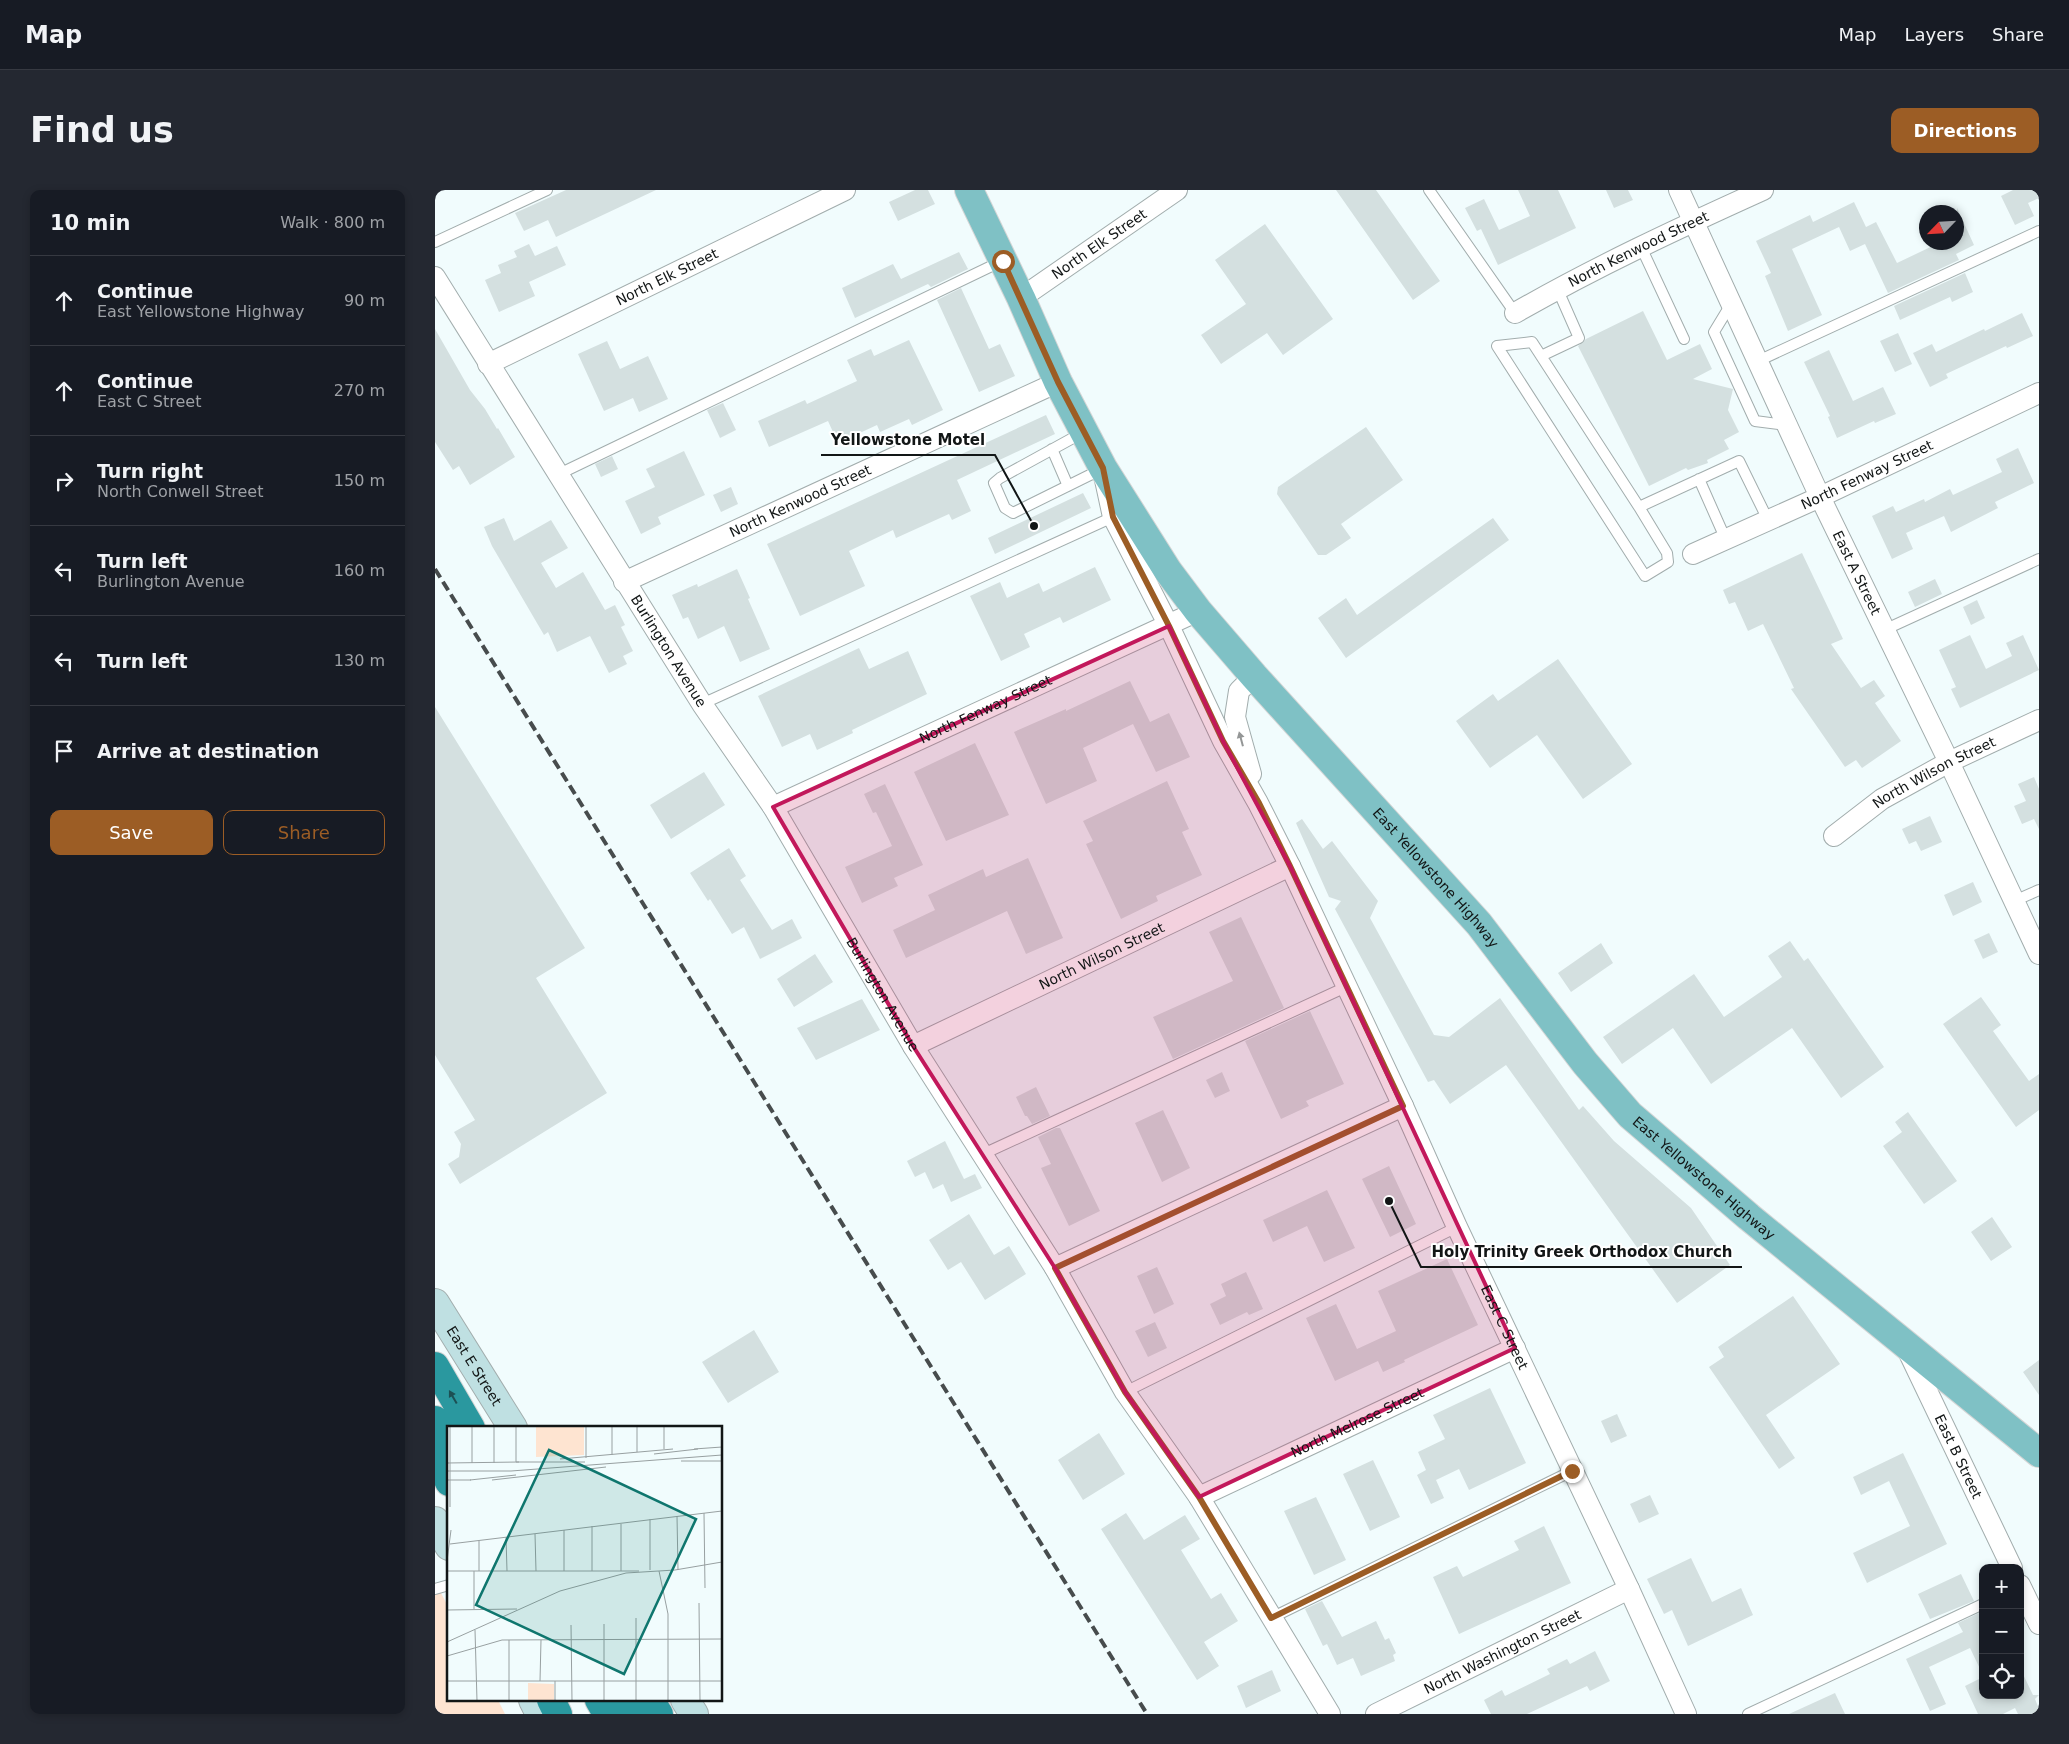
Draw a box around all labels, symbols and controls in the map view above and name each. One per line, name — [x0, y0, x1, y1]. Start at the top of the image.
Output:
text: Map — [25, 21, 82, 49]
text: Map — [1838, 24, 1876, 45]
text: Layers — [1904, 24, 1964, 45]
text: Share — [1992, 24, 2044, 45]
button: Directions — [1891, 108, 2039, 153]
text: Find us — [30, 110, 174, 150]
street label: North Elk Street — [1049, 205, 1150, 282]
north arrow — [1919, 205, 1964, 250]
street label: North Kenwood Street — [1565, 208, 1711, 290]
text: 10 min — [50, 211, 131, 235]
text: Walk · 800 m — [280, 213, 385, 232]
street label: North Elk Street — [613, 245, 721, 308]
route start — [992, 250, 1015, 273]
text: Continue — [97, 280, 193, 302]
icon: ahead — [50, 287, 78, 315]
text: 90 m — [344, 291, 385, 310]
text: East Yellowstone Highway — [97, 302, 304, 321]
text: Continue — [97, 370, 193, 392]
icon: ahead — [50, 377, 78, 405]
text: 270 m — [334, 381, 385, 400]
text: East C Street — [97, 392, 201, 411]
callout: Yellowstone Motel — [821, 425, 995, 455]
text: Yellowstone Motel — [830, 431, 985, 449]
street label: North Fenway Street — [1798, 436, 1936, 513]
text: Turn right — [97, 460, 203, 482]
street label: North Kenwood Street — [727, 461, 874, 540]
icon: right — [50, 467, 78, 495]
text: 150 m — [334, 471, 385, 490]
text: North Conwell Street — [97, 482, 263, 501]
street label: East A Street — [1830, 528, 1884, 618]
text: Turn left — [97, 550, 188, 572]
icon: left — [50, 557, 78, 585]
text: 160 m — [334, 561, 385, 580]
text: Burlington Avenue — [97, 572, 245, 591]
street label: Burlington Avenue — [628, 592, 710, 710]
icon: left — [50, 647, 78, 675]
text: Turn left — [97, 650, 188, 672]
text: 130 m — [334, 651, 385, 670]
street label: North Fenway Street — [917, 671, 1055, 746]
one-way arrow — [1237, 731, 1245, 746]
street label: North Wilson Street — [1869, 733, 1998, 811]
icon: arrive — [50, 737, 78, 765]
text: Arrive at destination — [97, 740, 319, 762]
street label: East Yellowstone Highway — [1370, 805, 1502, 951]
button: Save — [50, 810, 213, 855]
button: Share — [223, 810, 385, 855]
street label: North Wilson Street — [1036, 919, 1167, 993]
street label: Burlington Avenue — [843, 935, 922, 1054]
street label: East Yellowstone Highway — [1630, 1113, 1778, 1243]
callout: Holy Trinity Greek Orthodox Church — [1421, 1237, 1742, 1267]
text: Holy Trinity Greek Orthodox Church — [1432, 1243, 1732, 1261]
street label: East C Street — [1478, 1282, 1532, 1372]
street label: East E Street — [443, 1323, 505, 1409]
street label: North Melrose Street — [1288, 1384, 1427, 1461]
one-way arrow — [449, 1390, 458, 1403]
street label: East B Street — [1931, 1412, 1986, 1501]
inset map — [447, 1426, 723, 1702]
route end — [1561, 1460, 1584, 1483]
map controls — [1979, 1564, 2024, 1699]
button: + — [1979, 1564, 2024, 1609]
street label: North Washington Street — [1421, 1606, 1584, 1697]
button: − — [1979, 1609, 2024, 1654]
button: locate — [1979, 1654, 2024, 1699]

